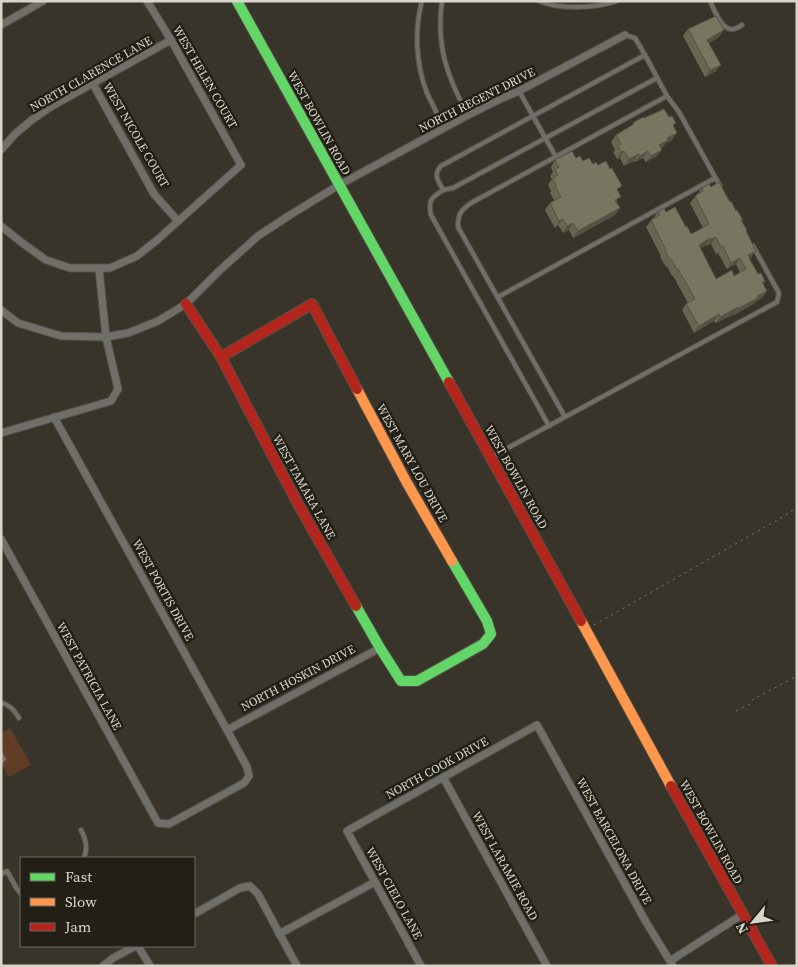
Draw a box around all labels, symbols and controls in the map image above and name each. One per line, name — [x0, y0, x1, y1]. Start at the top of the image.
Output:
street label: WEST HELEN COURT — [169, 23, 241, 132]
street label: NORTH CLARENCE LANE — [27, 32, 155, 116]
street label: NORTH REGENT DRIVE — [416, 64, 538, 136]
street label: WEST BOWLIN ROAD — [284, 68, 354, 178]
street label: WEST NICOLE COURT — [99, 79, 173, 191]
street label: WEST MARY LOU DRIVE — [373, 401, 451, 525]
street label: WEST BOWLIN ROAD — [481, 422, 551, 532]
street label: WEST TAMARA LANE — [269, 432, 339, 542]
street label: WEST PORTIS DRIVE — [128, 536, 198, 644]
street label: WEST PATRICIA LANE — [53, 619, 125, 733]
street label: NORTH HOSKIN DRIVE — [238, 641, 358, 715]
street label: NORTH COOK DRIVE — [383, 733, 491, 803]
street label: WEST BARCELONA DRIVE — [573, 775, 655, 907]
street label: WEST BOWLIN ROAD — [676, 777, 746, 887]
street label: WEST LARAMIE ROAD — [468, 808, 542, 924]
street label: WEST CIELO LANE — [362, 844, 426, 942]
legend — [20, 857, 195, 947]
text: Fast — [65, 866, 92, 887]
text: Slow — [65, 891, 97, 912]
north arrow — [728, 897, 778, 947]
text: Jam — [64, 916, 92, 937]
text: N — [730, 919, 753, 938]

